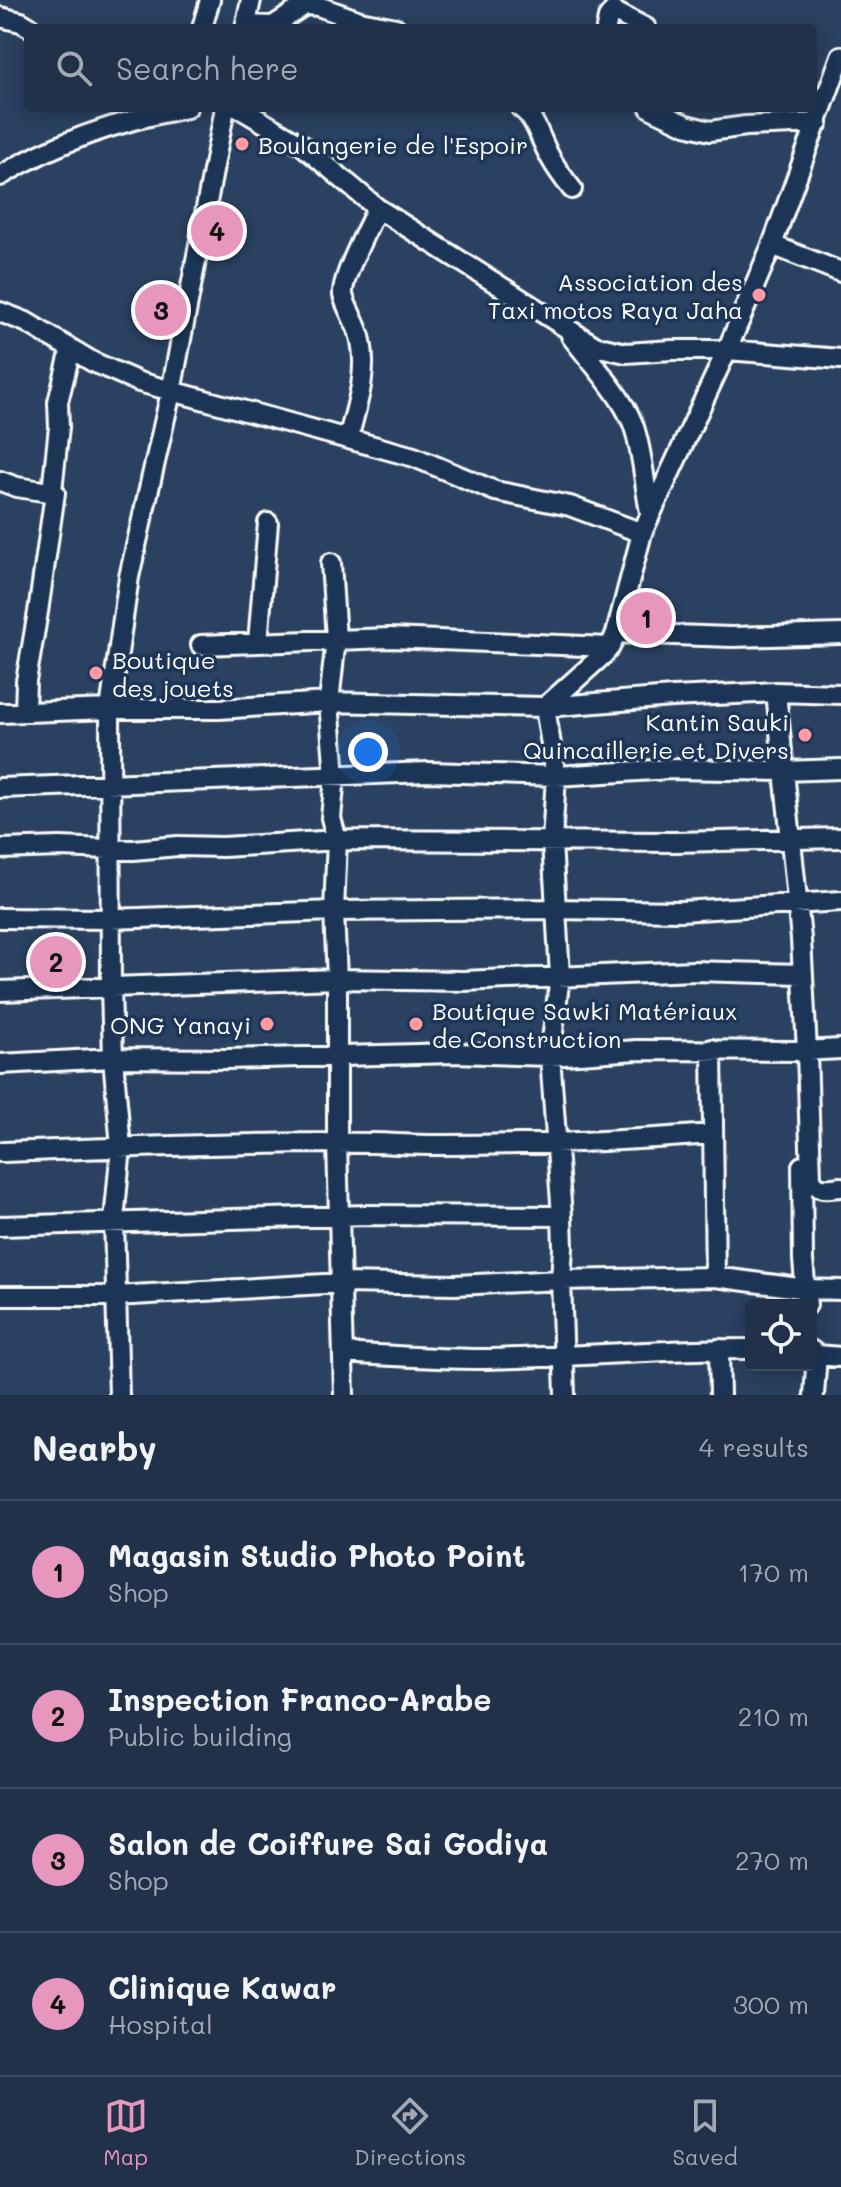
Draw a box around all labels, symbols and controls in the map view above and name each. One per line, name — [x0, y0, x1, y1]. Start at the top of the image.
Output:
search box — [24, 24, 817, 112]
icon: search — [52, 46, 96, 90]
text: Search here — [116, 48, 299, 88]
place label: Boulangerie de l'Espoir — [258, 129, 528, 160]
marker: Boulangerie de l'Espoir — [233, 135, 251, 153]
pin: 4 — [191, 201, 243, 261]
place label: Association des Taxi motos Raya Jaha — [488, 266, 743, 325]
pin: 3 — [135, 280, 187, 340]
marker: Association des Taxi motos Raya Jaha — [750, 286, 768, 304]
pin: 1 — [620, 588, 672, 648]
place label: Boutique des jouets — [112, 644, 234, 703]
marker: Boutique des jouets — [87, 664, 105, 682]
place label: Kantin Sauki Quincaillerie et Divers — [523, 706, 789, 765]
marker: Kantin Sauki Quincaillerie et Divers — [796, 726, 814, 744]
your location — [348, 732, 388, 772]
pin: 2 — [30, 932, 82, 992]
place label: Boutique Sawki Matériaux de Construction — [432, 995, 737, 1054]
place label: ONG Yanayi — [110, 1009, 251, 1040]
marker: ONG Yanayi — [258, 1015, 276, 1033]
marker: Boutique Sawki Matériaux de Construction — [407, 1015, 425, 1033]
map controls — [745, 1299, 817, 1371]
button: locate — [745, 1299, 817, 1371]
text: Nearby — [32, 1425, 157, 1470]
text: 4 results — [699, 1430, 809, 1464]
text: Magasin Studio Photo Point — [108, 1535, 526, 1575]
text: 1 — [52, 1555, 64, 1589]
text: 170 m — [738, 1555, 809, 1589]
text: Shop — [108, 1575, 169, 1609]
text: Inspection Franco-Arabe — [108, 1679, 491, 1719]
text: 2 — [51, 1699, 65, 1733]
text: 210 m — [738, 1699, 809, 1733]
text: Public building — [108, 1719, 292, 1753]
text: Salon de Coiffure Sai Godiya — [108, 1823, 548, 1863]
text: 3 — [50, 1843, 66, 1877]
text: 270 m — [735, 1843, 809, 1877]
text: Shop — [108, 1863, 169, 1897]
text: Clinique Kawar — [108, 1967, 336, 2007]
text: 4 — [50, 1987, 66, 2021]
text: 300 m — [733, 1987, 809, 2021]
text: Hospital — [108, 2007, 213, 2041]
tab: Map — [103, 2094, 148, 2171]
tab: Directions — [354, 2094, 466, 2171]
tab: Saved — [673, 2094, 738, 2171]

